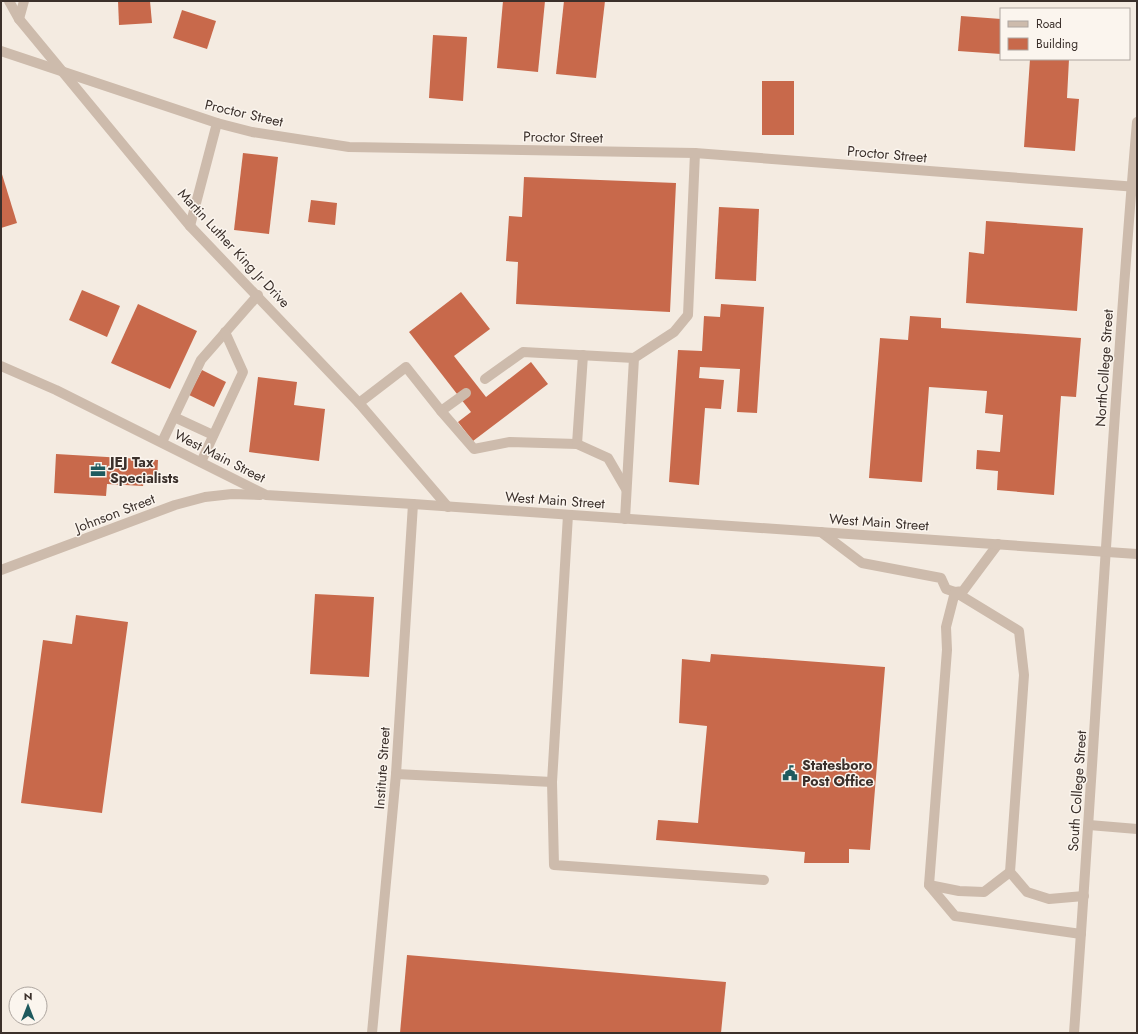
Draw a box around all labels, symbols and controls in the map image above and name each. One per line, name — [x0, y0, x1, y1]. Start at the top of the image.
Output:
legend — [1000, 8, 1130, 60]
text: Road — [1036, 15, 1062, 33]
text: Building — [1036, 35, 1078, 53]
street label: Proctor Street — [203, 94, 286, 132]
street label: Proctor Street — [523, 126, 604, 148]
street label: Proctor Street — [846, 141, 928, 167]
street label: Martin Luther King Jr Drive — [173, 184, 295, 312]
street label: NorthCollege Street — [1090, 308, 1118, 427]
street label: West Main Street — [171, 424, 270, 488]
place label: JEJ Tax Specialists — [107, 452, 179, 488]
office icon: JEJ Tax Specialists — [89, 461, 107, 479]
street label: West Main Street — [505, 487, 606, 514]
street label: Johnson Street — [70, 488, 158, 538]
street label: West Main Street — [829, 509, 930, 536]
street label: Institute Street — [369, 726, 395, 810]
street label: South College Street — [1063, 729, 1091, 852]
place label: Statesboro Post Office — [802, 755, 874, 791]
public building icon: Statesboro Post Office — [781, 764, 799, 782]
north arrow — [8, 986, 48, 1026]
text: N — [24, 988, 32, 1004]

